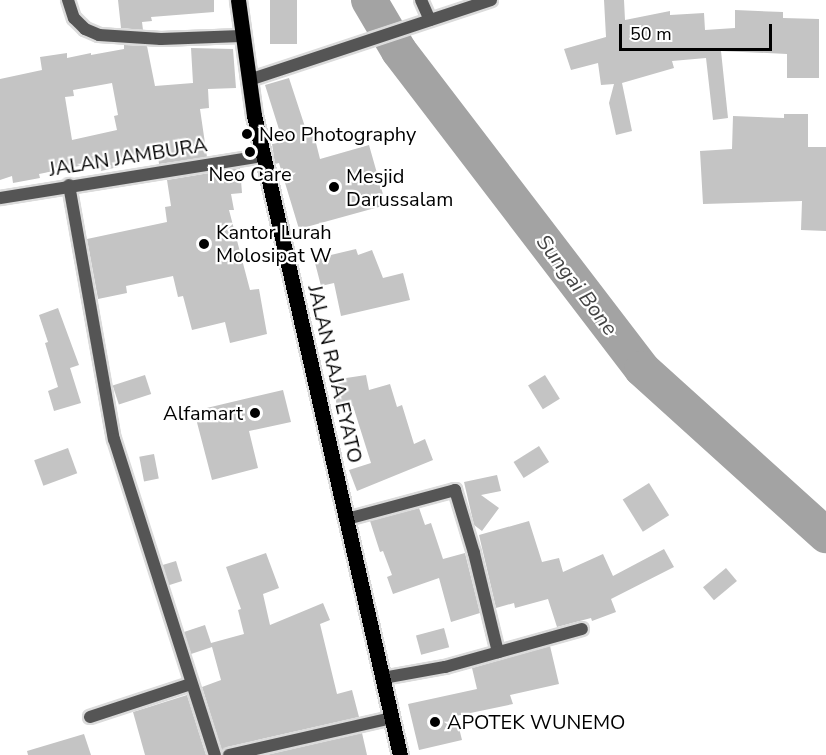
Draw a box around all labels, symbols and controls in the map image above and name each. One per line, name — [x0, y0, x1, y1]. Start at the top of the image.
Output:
scale bar — [622, 12, 775, 50]
text: 50 m — [630, 22, 672, 46]
place label: Neo Photography — [259, 122, 416, 146]
marker: Neo Photography — [240, 127, 254, 141]
street label: JALAN JAMBURA — [47, 133, 209, 181]
marker: Neo Care — [243, 145, 257, 159]
place label: Neo Care — [208, 162, 292, 186]
place label: Mesjid Darussalam — [346, 164, 453, 211]
marker: Mesjid Darussalam — [327, 180, 341, 194]
place label: Kantor Lurah Molosipat W — [216, 220, 332, 267]
water label: Sungai Bone — [531, 230, 623, 340]
marker: Kantor Lurah Molosipat W — [197, 237, 211, 251]
street label: JALAN RAJA EYATO — [303, 283, 367, 465]
place label: Alfamart — [163, 401, 243, 425]
marker: Alfamart — [248, 406, 262, 420]
place label: APOTEK WUNEMO — [447, 710, 625, 734]
marker: APOTEK WUNEMO — [428, 715, 442, 729]

